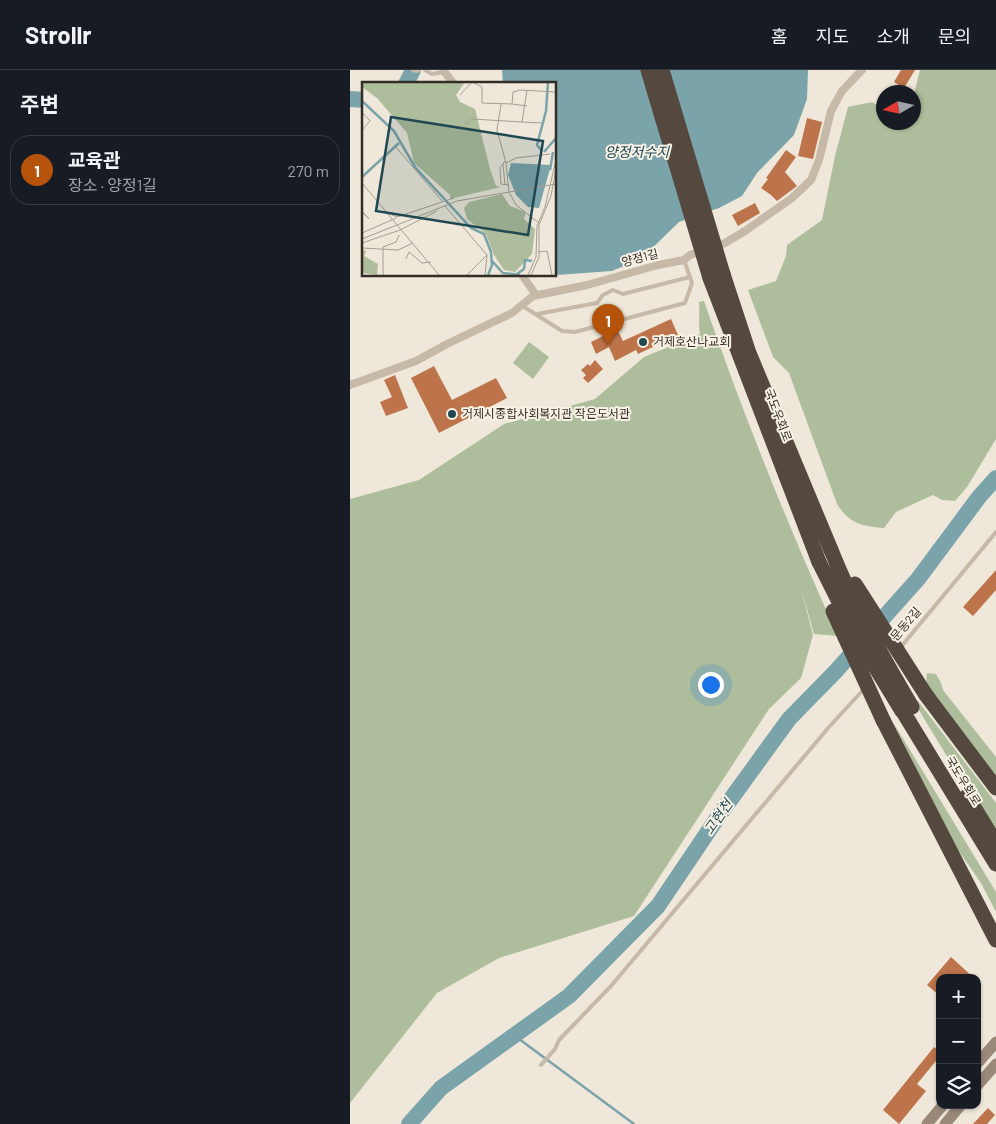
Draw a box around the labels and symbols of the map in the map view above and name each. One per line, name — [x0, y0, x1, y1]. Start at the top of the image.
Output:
inset map — [362, 82, 556, 276]
north arrow — [876, 85, 921, 130]
water label: 양정저수지 — [605, 143, 670, 160]
street label: 양정1길 — [620, 245, 660, 269]
pin: 1 — [592, 304, 624, 345]
place label: 거제호산나교회 — [653, 334, 730, 348]
marker: 거제호산나교회 — [637, 336, 649, 348]
street label: 국도우회로 — [763, 386, 795, 443]
place label: 거제시종합사회복지관 작은도서관 — [462, 406, 630, 420]
marker: 거제시종합사회복지관 작은도서관 — [446, 408, 458, 420]
street label: 문동2길 — [887, 604, 923, 643]
your location — [698, 672, 724, 698]
street label: 국도우회로 — [943, 753, 984, 808]
water label: 고현천 — [700, 795, 736, 837]

